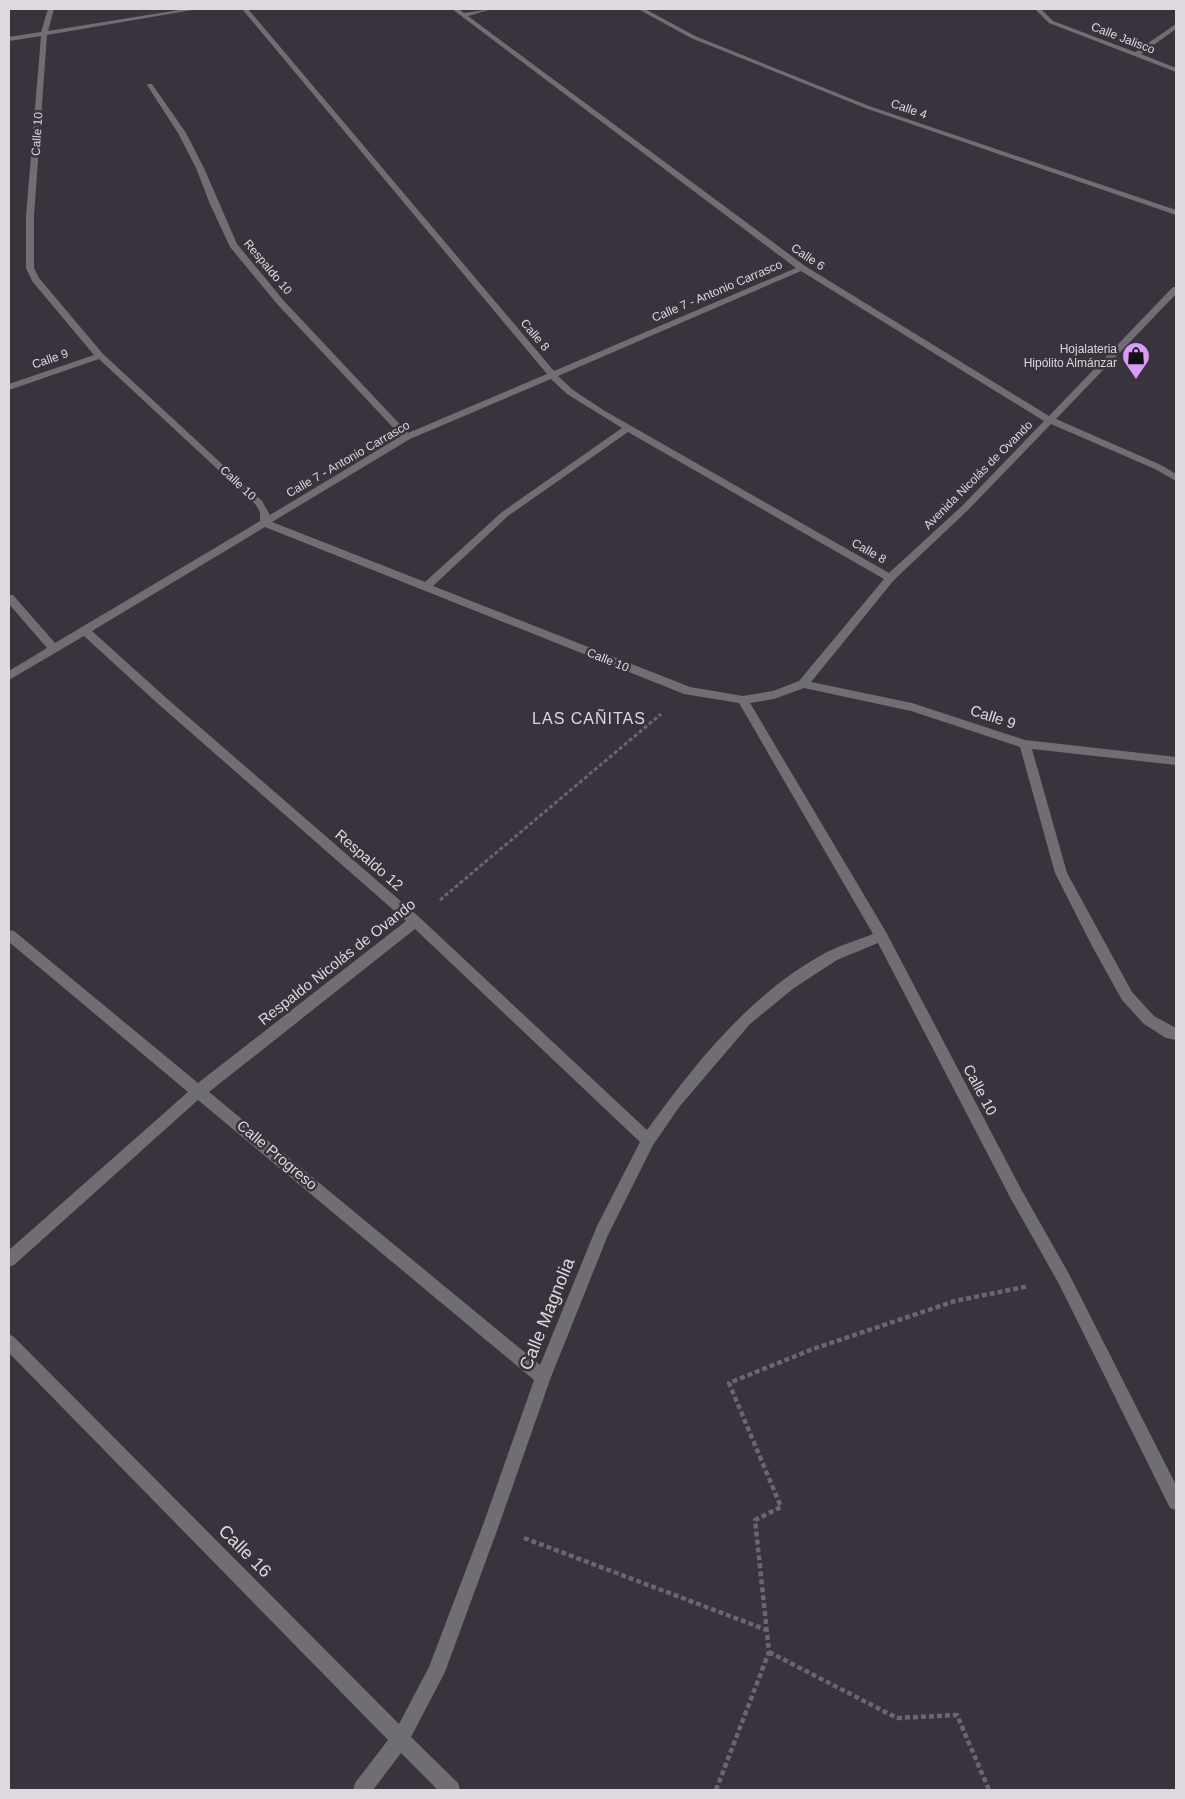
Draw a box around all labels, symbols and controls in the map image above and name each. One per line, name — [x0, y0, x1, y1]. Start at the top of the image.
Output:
street label: Calle Jalisco — [1089, 19, 1157, 57]
street label: Calle 4 — [889, 96, 929, 122]
street label: Calle 10 — [28, 111, 46, 156]
street label: Respaldo 10 — [241, 237, 295, 298]
street label: Calle 6 — [789, 241, 828, 273]
street label: Calle 7 - Antonio Carrasco — [650, 257, 784, 325]
street label: Calle 8 — [518, 316, 553, 354]
shop icon: Hojalateria Hipólito Almánzar — [1121, 341, 1151, 380]
place label: Hojalateria Hipólito Almánzar — [1024, 342, 1117, 370]
street label: Calle 9 — [30, 346, 70, 372]
street label: Calle 7 - Antonio Carrasco — [284, 418, 412, 500]
street label: Avenida Nicolás de Ovando — [921, 418, 1035, 532]
street label: Calle 10 — [217, 463, 259, 503]
street label: Calle 8 — [849, 536, 889, 567]
street label: Calle 10 — [585, 645, 631, 675]
street label: Calle 9 — [968, 701, 1018, 732]
district label: LAS CAÑITAS — [532, 708, 646, 727]
street label: Respaldo 12 — [332, 826, 407, 894]
street label: Respaldo Nicolás de Ovando — [255, 895, 418, 1028]
street label: Calle 10 — [960, 1061, 1001, 1118]
street label: Calle Progreso — [234, 1116, 321, 1193]
street label: Calle Magnolia — [515, 1254, 579, 1373]
street label: Calle 16 — [215, 1521, 275, 1581]

